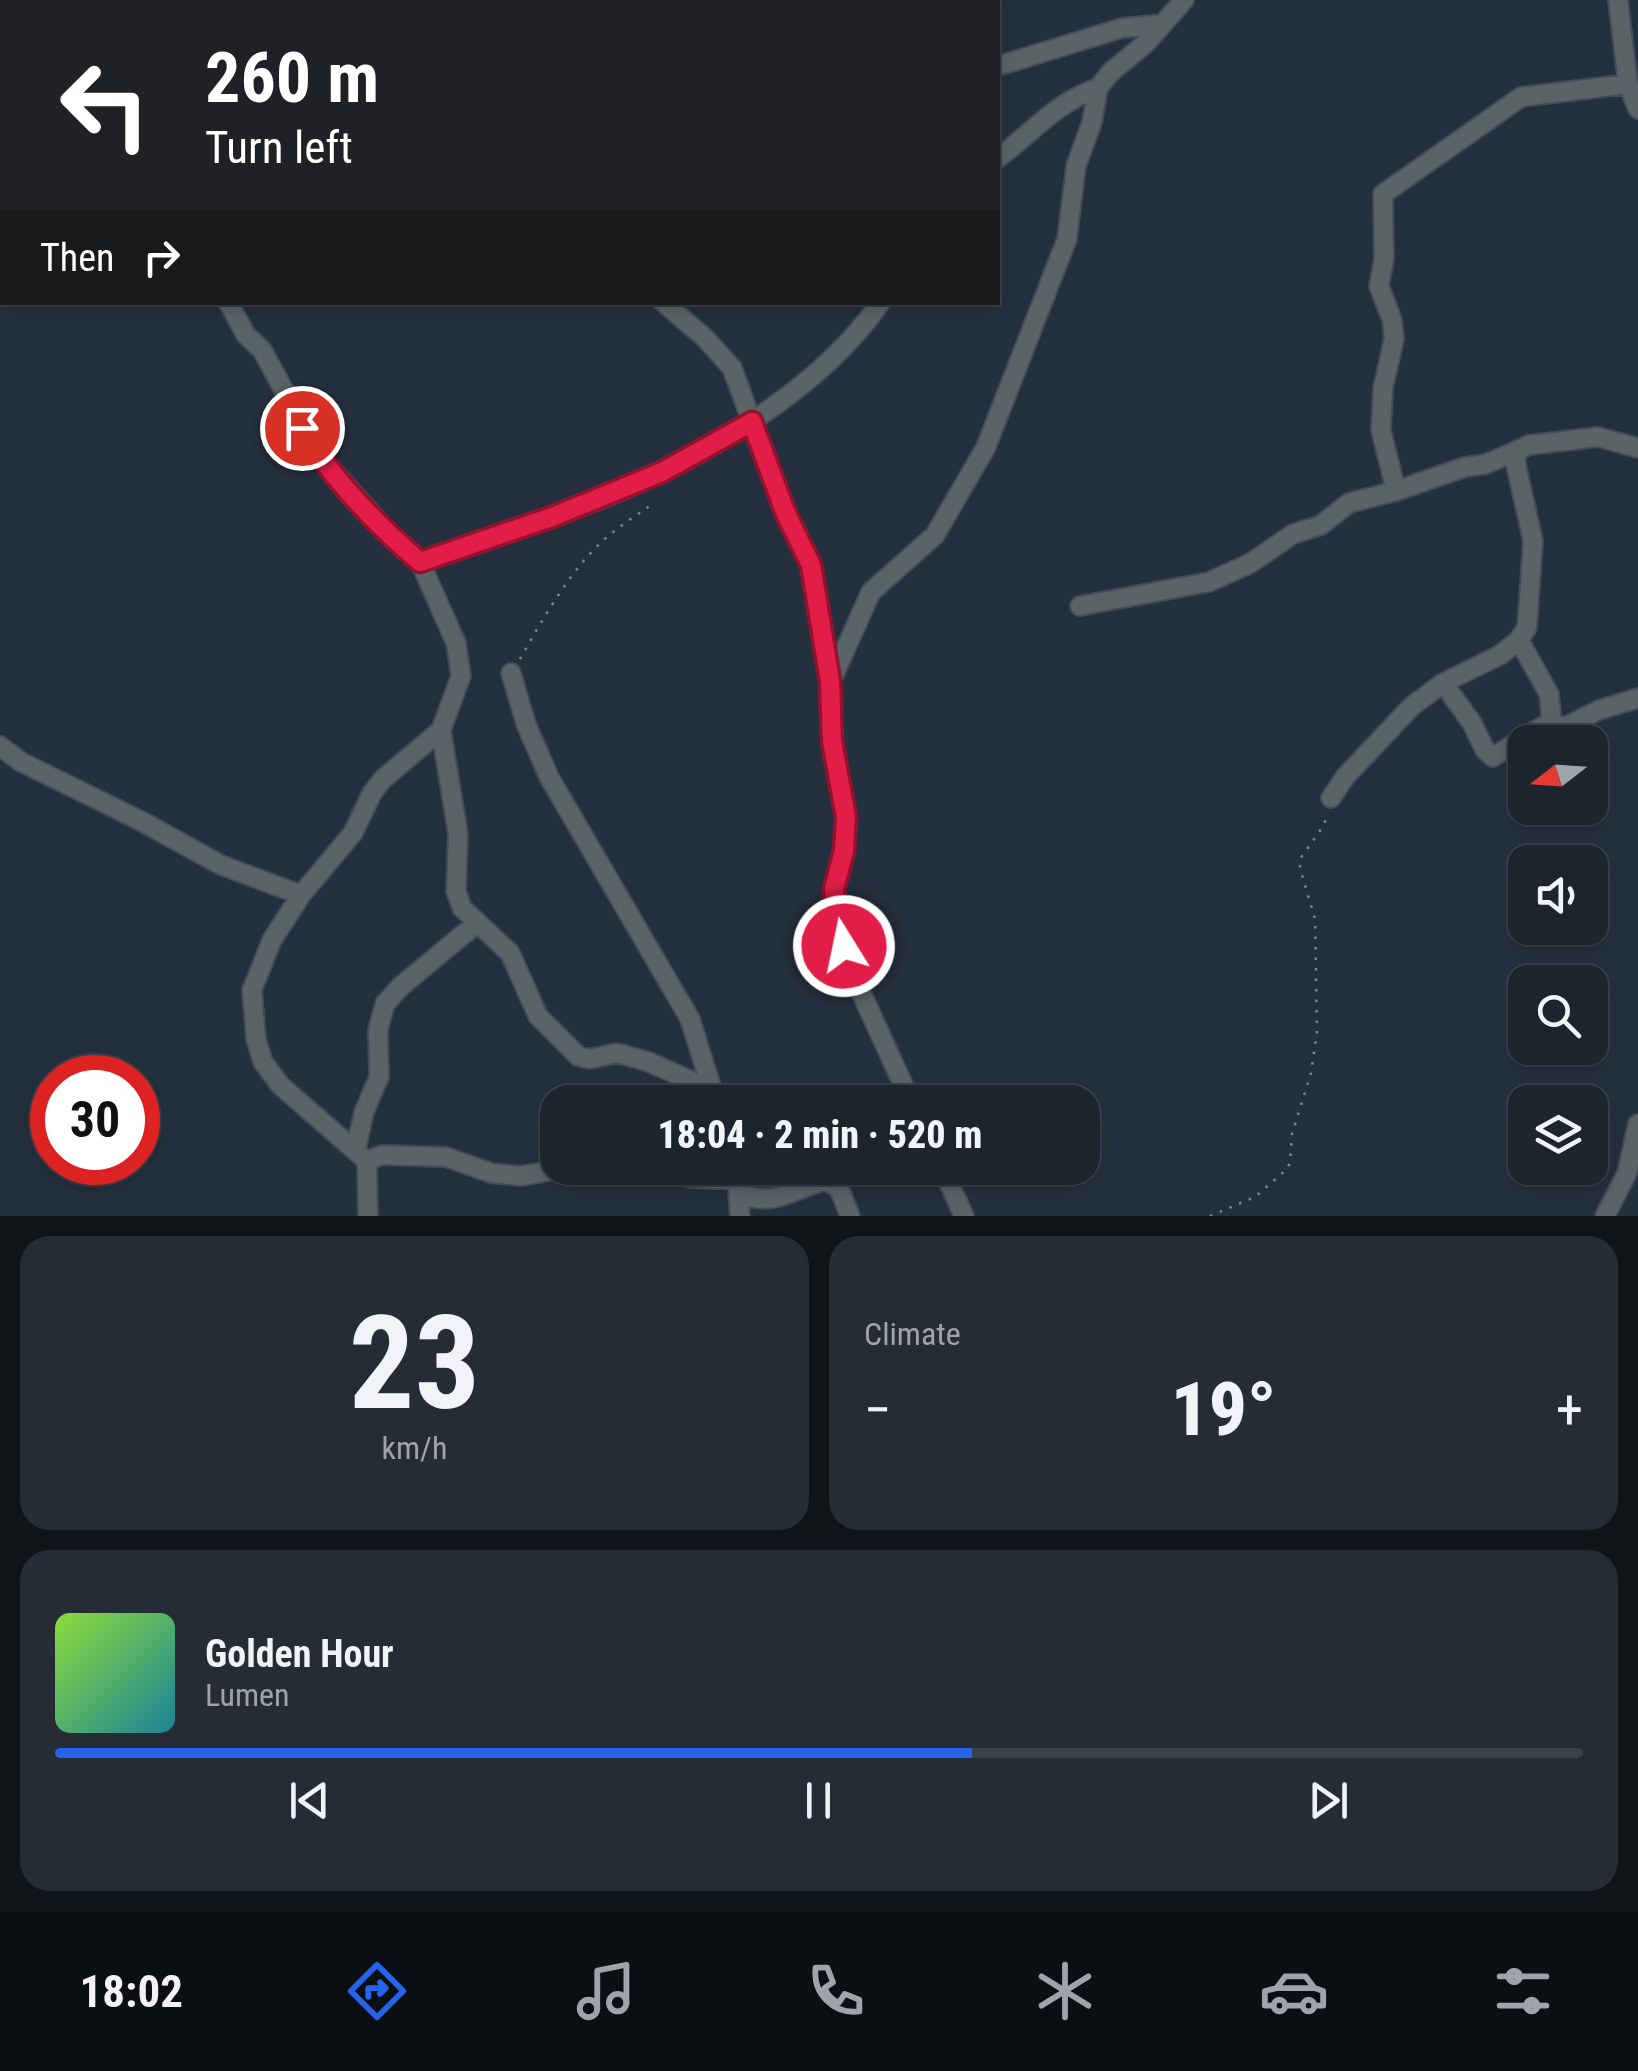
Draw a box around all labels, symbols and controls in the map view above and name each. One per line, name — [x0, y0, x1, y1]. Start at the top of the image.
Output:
text: 260 m — [205, 37, 379, 119]
icon: left — [40, 40, 170, 170]
text: Turn left — [205, 121, 353, 174]
icon: right — [134, 230, 189, 285]
text: Then — [40, 236, 114, 280]
pin — [260, 386, 345, 471]
icon: arrive — [275, 401, 330, 456]
north arrow — [1508, 725, 1608, 825]
map controls — [1508, 725, 1608, 1185]
button: sound — [1508, 845, 1608, 945]
position arrow — [792, 894, 896, 998]
button: search — [1508, 965, 1608, 1065]
speed limit sign: 30 — [30, 1055, 160, 1185]
button: layers — [1508, 1085, 1608, 1185]
text: 18:04 · 2 min · 520 m — [658, 1113, 982, 1157]
text: 23 — [349, 1287, 480, 1440]
text: Climate — [864, 1315, 961, 1353]
text: 19° — [1171, 1365, 1276, 1453]
text: − — [864, 1378, 892, 1442]
text: + — [1556, 1378, 1583, 1442]
text: km/h — [382, 1429, 447, 1467]
text: Golden Hour — [205, 1632, 394, 1676]
text: Lumen — [205, 1676, 290, 1714]
icon: previous — [282, 1773, 337, 1828]
icon: pause — [791, 1773, 846, 1828]
icon: next — [1301, 1773, 1356, 1828]
icon: directions — [342, 1956, 412, 2026]
icon: music — [571, 1956, 641, 2026]
icon: phone — [801, 1956, 871, 2026]
icon: climate — [1030, 1956, 1100, 2026]
icon: car — [1259, 1956, 1329, 2026]
icon: filters — [1488, 1956, 1558, 2026]
text: 18:02 — [80, 1965, 183, 2018]

